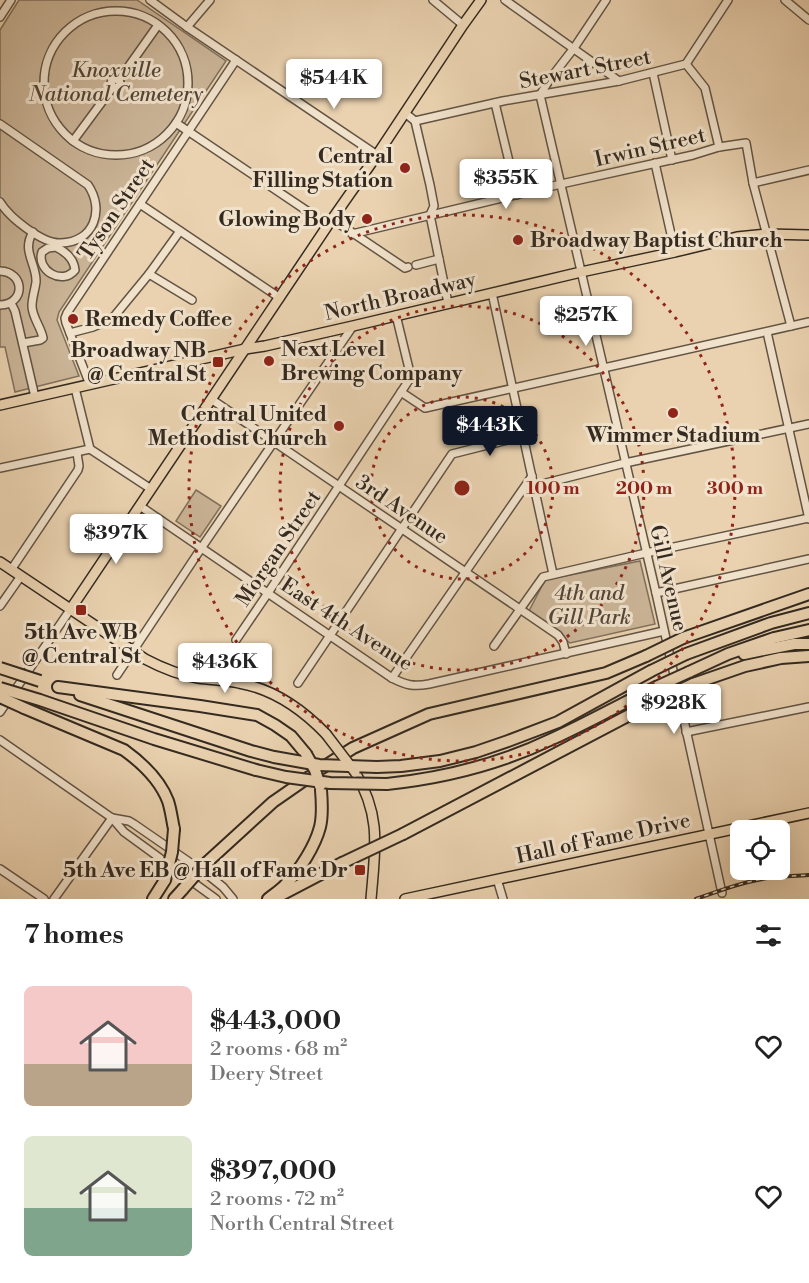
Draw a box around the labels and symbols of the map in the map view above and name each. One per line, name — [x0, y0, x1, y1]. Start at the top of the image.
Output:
street label: Stewart Street — [517, 44, 654, 95]
park label: Knoxville National Cemetery — [28, 58, 204, 108]
pin: $544K — [292, 59, 376, 110]
street label: Irwin Street — [592, 122, 709, 173]
place label: Central Filling Station — [253, 144, 393, 194]
street label: Tyson Street — [73, 153, 161, 266]
pin: $355K — [464, 159, 548, 210]
marker: Central Filling Station — [398, 161, 412, 175]
place label: Glowing Body — [218, 207, 355, 233]
marker: Glowing Body — [360, 212, 374, 226]
place label: Broadway Baptist Church — [530, 228, 783, 254]
marker: Broadway Baptist Church — [511, 233, 525, 247]
street label: North Broadway — [322, 267, 479, 327]
pin: $257K — [544, 296, 628, 347]
place label: Remedy Coffee — [85, 307, 232, 333]
marker: Remedy Coffee — [66, 312, 80, 326]
place label: Next Level Brewing Company — [281, 337, 463, 387]
place label: Broadway NB @ Central St — [71, 338, 207, 388]
marker: Next Level Brewing Company — [262, 354, 276, 368]
marker: Broadway NB @ Central St — [211, 355, 225, 369]
place label: Central United Methodist Church — [148, 402, 327, 452]
pin: $443K — [448, 406, 532, 457]
marker: Wimmer Stadium — [666, 406, 680, 420]
marker: Central United Methodist Church — [332, 419, 346, 433]
place label: Wimmer Stadium — [585, 423, 760, 449]
street label: 3rd Avenue — [350, 469, 453, 550]
text: 100 m — [526, 477, 580, 500]
text: 200 m — [616, 477, 673, 500]
text: 300 m — [707, 477, 764, 500]
centre of rings — [452, 478, 472, 498]
street label: Morgan Street — [230, 485, 328, 612]
pin: $397K — [74, 514, 158, 565]
street label: Gill Avenue — [643, 522, 693, 634]
street label: East 4th Avenue — [275, 572, 417, 677]
park label: 4th and Gill Park — [547, 581, 631, 631]
marker: 5th Ave WB @ Central St — [74, 603, 88, 617]
place label: 5th Ave WB @ Central St — [21, 620, 141, 670]
pin: $436K — [183, 643, 267, 694]
pin: $928K — [632, 684, 716, 735]
street label: Hall of Fame Drive — [514, 808, 693, 870]
place label: 5th Ave EB @ Hall of Fame Dr — [63, 858, 348, 884]
marker: 5th Ave EB @ Hall of Fame Dr — [353, 863, 367, 877]

